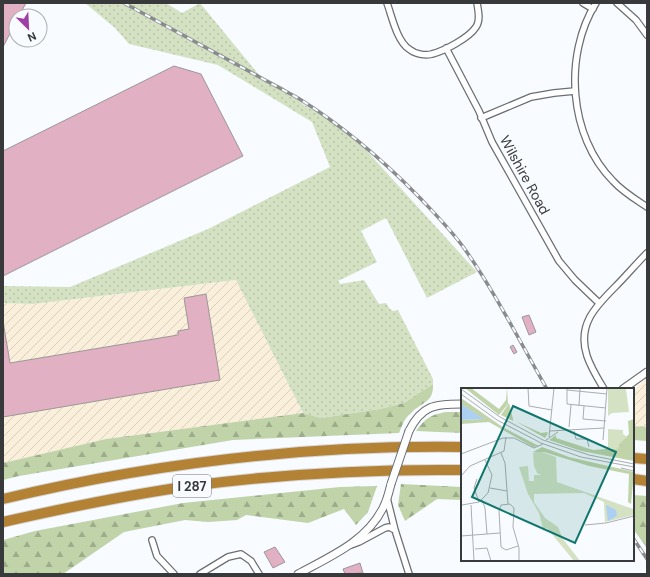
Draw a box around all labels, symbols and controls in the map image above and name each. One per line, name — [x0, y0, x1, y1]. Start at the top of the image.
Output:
north arrow — [8, 8, 48, 48]
text: N — [26, 29, 39, 45]
street label: Wilshire Road — [496, 132, 554, 218]
inset map — [461, 388, 634, 561]
road number: I 287 — [173, 475, 211, 497]

